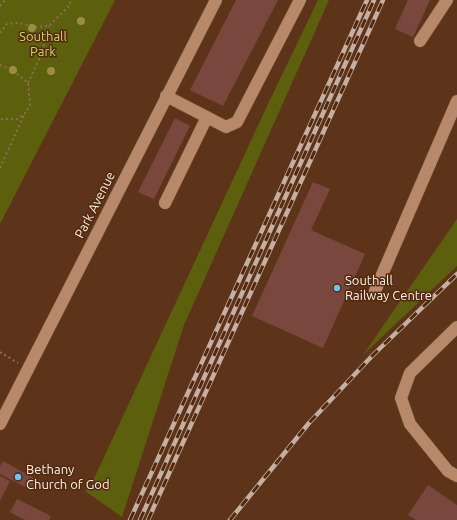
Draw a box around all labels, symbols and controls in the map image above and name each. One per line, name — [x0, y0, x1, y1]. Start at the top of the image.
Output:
park label: Southall Park — [19, 29, 67, 60]
street label: Park Avenue — [72, 169, 118, 241]
place label: Southall Railway Centre — [345, 273, 432, 304]
marker: Southall Railway Centre — [332, 283, 342, 293]
place label: Bethany Church of God — [26, 462, 110, 493]
marker: Bethany Church of God — [13, 472, 23, 482]

